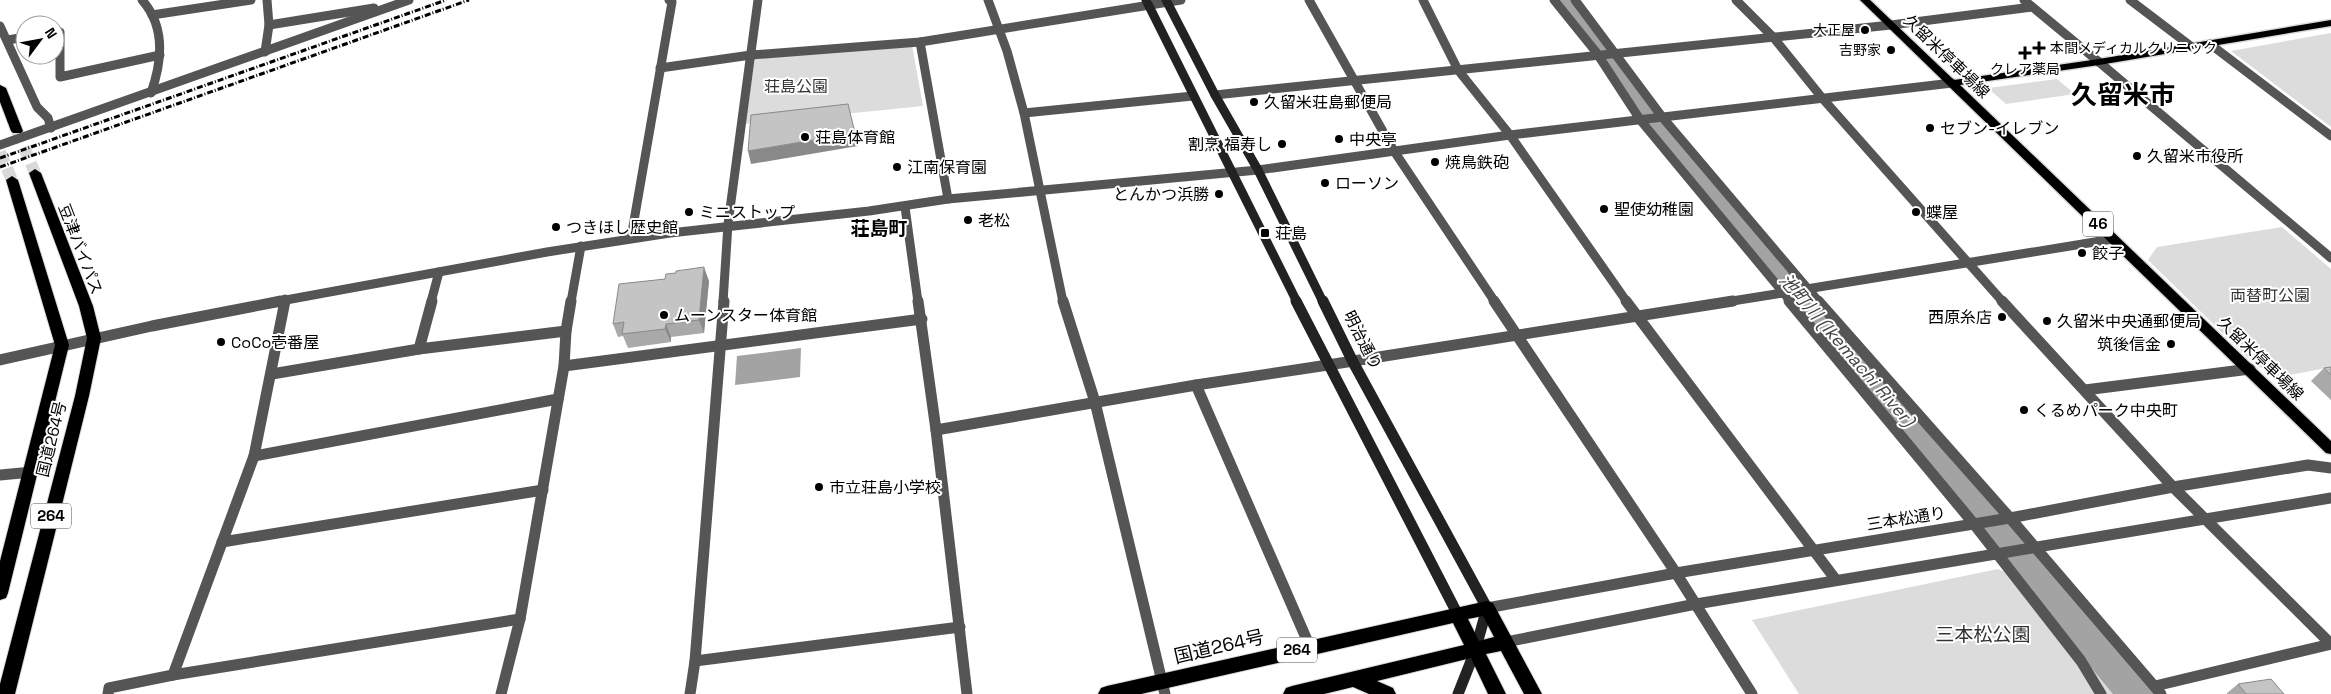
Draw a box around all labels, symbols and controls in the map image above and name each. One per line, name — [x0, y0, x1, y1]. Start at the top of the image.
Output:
street label: 久留米停車場線 — [1899, 10, 1994, 103]
north arrow — [15, 15, 65, 65]
place label: 大正屋 — [1813, 21, 1855, 39]
text: N — [41, 24, 61, 42]
marker: 大正屋 — [1859, 24, 1871, 36]
place label: 本間メディカルクリニック — [2050, 39, 2217, 57]
place label: 吉野家 — [1839, 41, 1881, 59]
marker: 本間メディカルクリニック — [2032, 41, 2046, 55]
marker: 吉野家 — [1885, 44, 1897, 56]
marker: クレア薬局 — [2019, 47, 2031, 59]
place label: クレア薬局 — [1990, 60, 2060, 78]
park label: 荘島公園 — [764, 76, 828, 97]
district label: 久留米市 — [2071, 78, 2175, 112]
place label: 久留米荘島郵便局 — [1264, 92, 1392, 113]
marker: 久留米荘島郵便局 — [1248, 96, 1260, 108]
place label: セブン-イレブン — [1940, 118, 2059, 139]
marker: セブン-イレブン — [1924, 122, 1936, 134]
place label: 荘島体育館 — [815, 127, 895, 148]
place label: 中央亭 — [1349, 129, 1397, 150]
marker: 荘島体育館 — [799, 131, 811, 143]
marker: 中央亭 — [1333, 133, 1345, 145]
place label: 割烹 福寿し — [1188, 134, 1272, 155]
marker: 割烹 福寿し — [1276, 138, 1288, 150]
place label: 久留米市役所 — [2147, 146, 2243, 167]
marker: 久留米市役所 — [2131, 150, 2143, 162]
place label: 焼鳥鉄砲 — [1445, 152, 1509, 173]
marker: 焼鳥鉄砲 — [1429, 156, 1441, 168]
place label: 江南保育園 — [907, 157, 987, 178]
marker: 江南保育園 — [891, 161, 903, 173]
place label: ローソン — [1335, 173, 1399, 194]
marker: ローソン — [1319, 177, 1331, 189]
place label: とんかつ浜勝 — [1113, 184, 1209, 205]
marker: とんかつ浜勝 — [1213, 188, 1225, 200]
place label: 聖使幼稚園 — [1614, 199, 1694, 220]
street label: 豆津バイパス — [54, 201, 107, 298]
place label: ミニストップ — [699, 202, 795, 223]
place label: 蝶屋 — [1926, 202, 1958, 223]
marker: 聖使幼稚園 — [1598, 203, 1610, 215]
marker: ミニストップ — [683, 206, 695, 218]
marker: 蝶屋 — [1910, 206, 1922, 218]
place label: 老松 — [978, 210, 1010, 231]
road number: 46 — [2083, 212, 2113, 236]
marker: 老松 — [962, 214, 974, 226]
district label: 荘島町 — [850, 216, 908, 241]
place label: つきほし歴史館 — [566, 217, 678, 238]
marker: つきほし歴史館 — [550, 221, 562, 233]
place label: 荘島 — [1275, 223, 1307, 244]
marker: 荘島 — [1259, 227, 1271, 239]
place label: 餃子 — [2092, 243, 2124, 264]
marker: 餃子 — [2076, 247, 2088, 259]
water label: 池町川 (Ikemachi River) — [1775, 268, 1922, 433]
park label: 両替町公園 — [2230, 285, 2310, 306]
place label: ムーンスター体育館 — [674, 305, 817, 326]
street label: 明治通り — [1339, 307, 1386, 374]
place label: 西原糸店 — [1928, 307, 1992, 328]
marker: ムーンスター体育館 — [658, 309, 670, 321]
marker: 西原糸店 — [1996, 311, 2008, 323]
place label: 久留米中央通郵便局 — [2057, 311, 2201, 332]
street label: 久留米停車場線 — [2213, 312, 2308, 405]
marker: 久留米中央通郵便局 — [2041, 315, 2053, 327]
place label: CoCo壱番屋 — [231, 332, 319, 353]
place label: 筑後信金 — [2097, 334, 2161, 355]
marker: CoCo壱番屋 — [215, 336, 227, 348]
marker: 筑後信金 — [2165, 338, 2177, 350]
street label: 国道264号 — [32, 399, 71, 479]
place label: くるめパーク中央町 — [2034, 400, 2178, 421]
marker: くるめパーク中央町 — [2018, 404, 2030, 416]
place label: 市立荘島小学校 — [829, 477, 941, 498]
marker: 市立荘島小学校 — [813, 481, 825, 493]
street label: 三本松通り — [1865, 502, 1947, 535]
road number: 264 — [31, 504, 71, 528]
park label: 三本松公園 — [1935, 622, 2031, 647]
street label: 国道264号 — [1171, 624, 1267, 669]
road number: 264 — [1277, 638, 1317, 662]

